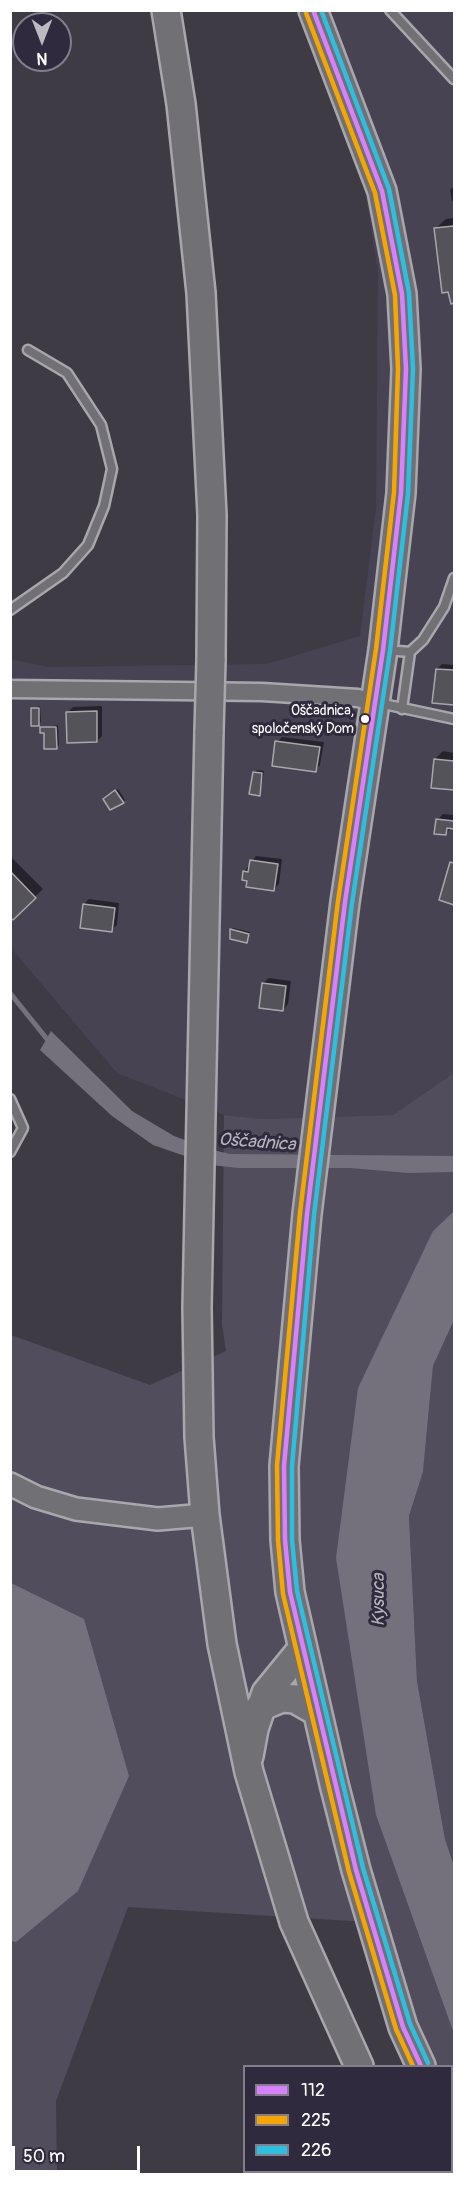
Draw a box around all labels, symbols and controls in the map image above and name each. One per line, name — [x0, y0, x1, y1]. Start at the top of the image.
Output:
north arrow — [12, 12, 72, 72]
text: N — [37, 48, 47, 68]
place label: Oščadnica, spoločenský Dom — [252, 703, 354, 736]
marker: Oščadnica, spoločenský Dom — [359, 713, 371, 725]
water label: Oščadnica — [218, 1130, 296, 1156]
water label: Kysuca — [368, 1574, 390, 1626]
legend — [243, 2065, 453, 2173]
text: 112 — [301, 2079, 325, 2102]
text: 225 — [301, 2109, 331, 2132]
scale bar — [15, 2134, 142, 2172]
text: 226 — [301, 2139, 332, 2162]
text: 50 m — [23, 2145, 65, 2168]

